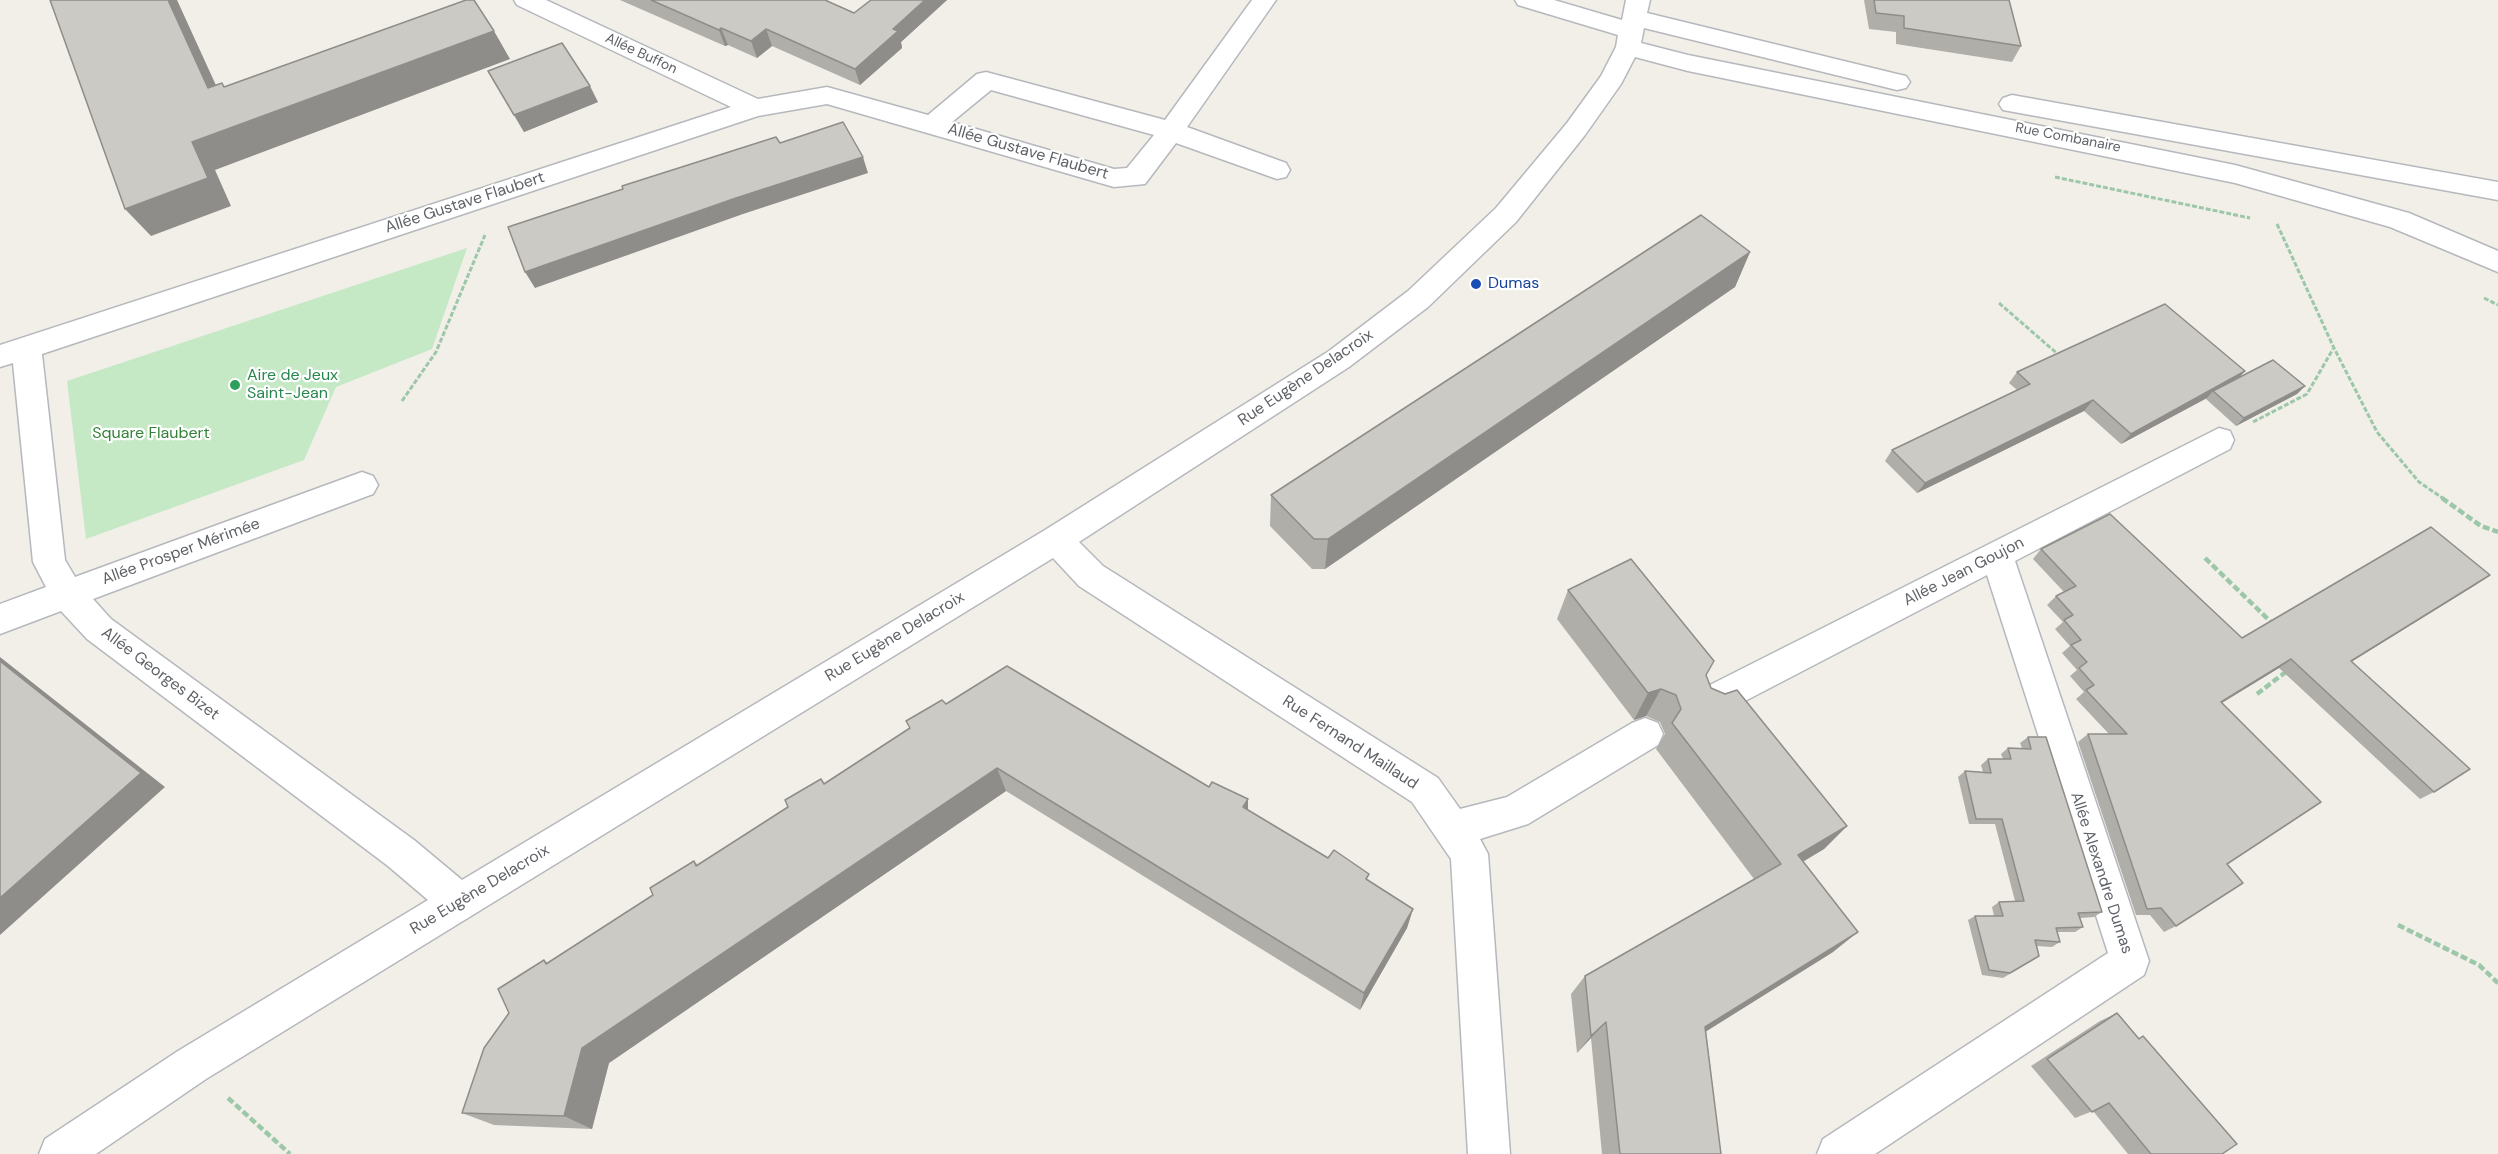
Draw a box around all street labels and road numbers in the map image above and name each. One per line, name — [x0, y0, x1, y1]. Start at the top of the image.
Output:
street label: Allée Buffon — [602, 30, 680, 78]
street label: Allée Gustave Flaubert — [945, 120, 1111, 184]
street label: Rue Combanaire — [2014, 120, 2122, 156]
street label: Allée Gustave Flaubert — [383, 168, 547, 238]
street label: Rue Eugène Delacroix — [1235, 326, 1377, 430]
street label: Allée Prosper Mérimée — [99, 514, 263, 590]
street label: Allée Jean Goujon — [1900, 533, 2028, 611]
street label: Rue Eugène Delacroix — [822, 588, 968, 686]
street label: Allée Georges Bizet — [97, 623, 223, 725]
street label: Rue Fernand Maillaud — [1279, 692, 1421, 794]
street label: Allée Alexandre Dumas — [2066, 790, 2136, 956]
street label: Rue Eugène Delacroix — [407, 841, 553, 939]

